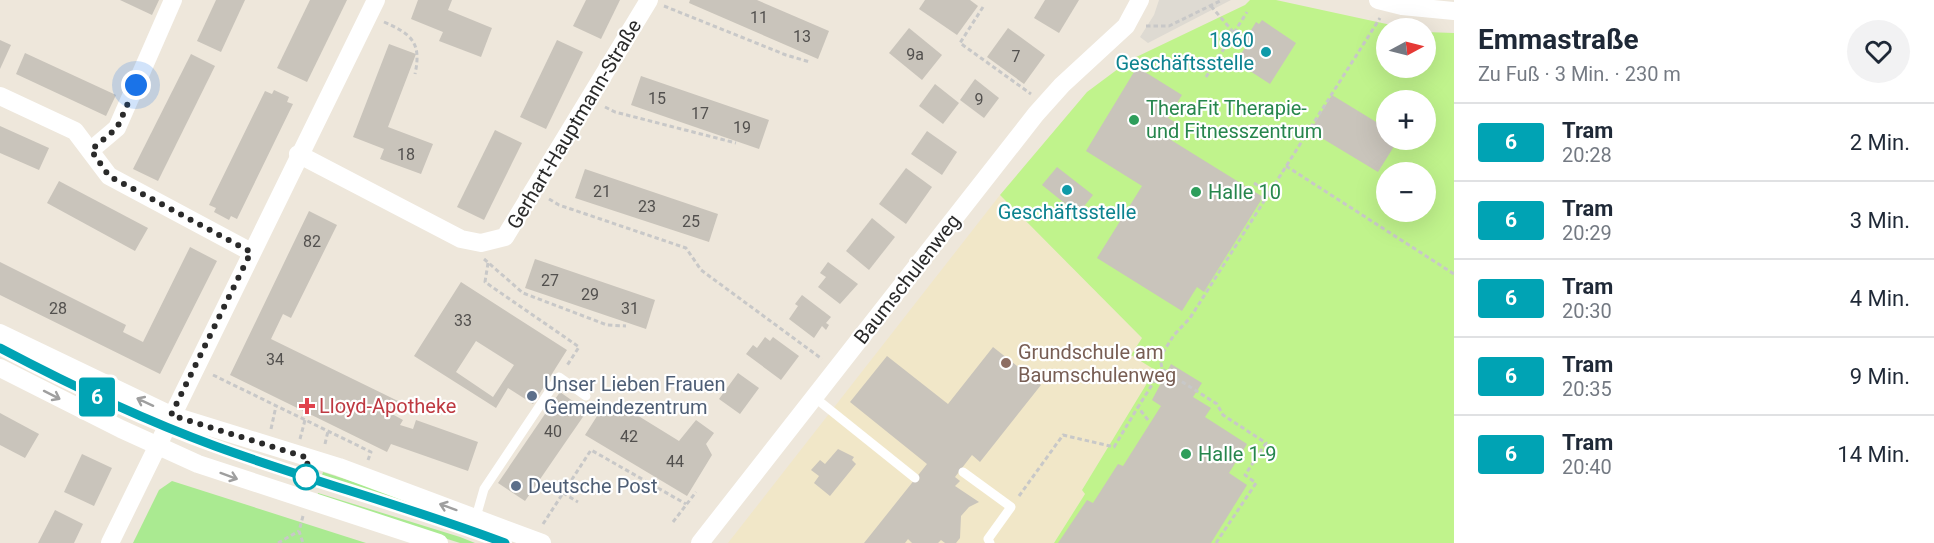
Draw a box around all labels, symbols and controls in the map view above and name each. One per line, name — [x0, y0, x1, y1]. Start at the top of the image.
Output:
house number: 11 — [750, 8, 768, 27]
street label: Gerhart-Hauptmann-Straße — [502, 15, 646, 233]
north arrow — [1376, 18, 1436, 78]
map controls — [1376, 18, 1436, 222]
button: heart — [1847, 20, 1910, 83]
text: Emmastraße — [1478, 23, 1639, 56]
house number: 13 — [793, 27, 811, 46]
place label: 1860 Geschäftsstelle — [1115, 28, 1254, 75]
house number: 9a — [906, 45, 924, 64]
marker: 1860 Geschäftsstelle — [1259, 45, 1273, 59]
house number: 7 — [1012, 47, 1021, 66]
text: Zu Fuß · 3 Min. · 230 m — [1478, 62, 1681, 86]
your location — [121, 70, 151, 100]
house number: 15 — [648, 89, 666, 108]
house number: 9 — [975, 90, 984, 109]
button: + — [1376, 90, 1436, 150]
place label: TheraFit Therapie- und Fitnesszentrum — [1146, 96, 1322, 143]
house number: 17 — [691, 104, 709, 123]
marker: TheraFit Therapie- und Fitnesszentrum — [1127, 113, 1141, 127]
house number: 19 — [733, 118, 751, 137]
text: Tram — [1562, 118, 1613, 143]
text: 6 — [1505, 130, 1517, 154]
text: 2 Min. — [1850, 130, 1910, 155]
text: 20:28 — [1562, 143, 1612, 167]
house number: 18 — [397, 145, 415, 164]
button: − — [1376, 162, 1436, 222]
place label: Halle 10 — [1208, 180, 1281, 204]
house number: 21 — [593, 182, 611, 201]
marker: Geschäftsstelle — [1060, 183, 1074, 197]
marker: Halle 10 — [1189, 185, 1203, 199]
text: Tram — [1562, 196, 1613, 221]
house number: 23 — [638, 197, 656, 216]
place label: Geschäftsstelle — [998, 200, 1136, 224]
text: 6 — [1505, 208, 1517, 232]
text: 3 Min. — [1850, 208, 1910, 233]
street label: Baumschulenweg — [849, 209, 965, 349]
house number: 25 — [682, 212, 700, 231]
text: 20:29 — [1562, 221, 1612, 245]
house number: 82 — [303, 232, 321, 251]
house number: 27 — [541, 271, 559, 290]
text: Tram — [1562, 274, 1613, 299]
house number: 29 — [581, 285, 599, 304]
text: 6 — [1505, 286, 1517, 310]
text: 4 Min. — [1850, 286, 1910, 311]
house number: 28 — [49, 299, 67, 318]
house number: 31 — [621, 299, 639, 318]
text: 20:30 — [1562, 299, 1612, 323]
house number: 33 — [454, 311, 472, 330]
place label: Grundschule am Baumschulenweg — [1018, 340, 1176, 387]
house number: 34 — [266, 350, 284, 369]
text: Tram — [1562, 352, 1613, 377]
marker: Grundschule am Baumschulenweg — [999, 356, 1013, 370]
text: 6 — [1505, 364, 1517, 388]
text: 9 Min. — [1850, 364, 1910, 389]
place label: Unser Lieben Frauen Gemeindezentrum — [544, 372, 726, 419]
text: 20:35 — [1562, 377, 1612, 401]
line badge: 6 — [78, 378, 116, 416]
text: 6 — [91, 385, 103, 409]
one-way arrow — [43, 389, 61, 401]
marker: Unser Lieben Frauen Gemeindezentrum — [525, 389, 539, 403]
place label: Lloyd-Apotheke — [319, 394, 456, 418]
one-way arrow — [136, 396, 154, 408]
marker: Lloyd-Apotheke — [300, 399, 314, 413]
house number: 40 — [544, 422, 562, 441]
house number: 42 — [620, 427, 638, 446]
text: Tram — [1562, 430, 1613, 455]
place label: Halle 1-9 — [1198, 442, 1276, 466]
text: 6 — [1505, 442, 1517, 466]
text: 14 Min. — [1837, 442, 1910, 467]
marker: Halle 1-9 — [1179, 447, 1193, 461]
house number: 44 — [666, 452, 684, 471]
text: 20:40 — [1562, 455, 1612, 479]
unlabelled marker — [293, 464, 319, 490]
one-way arrow — [219, 471, 238, 482]
place label: Deutsche Post — [528, 474, 657, 498]
marker: Deutsche Post — [509, 479, 523, 493]
one-way arrow — [439, 501, 458, 512]

